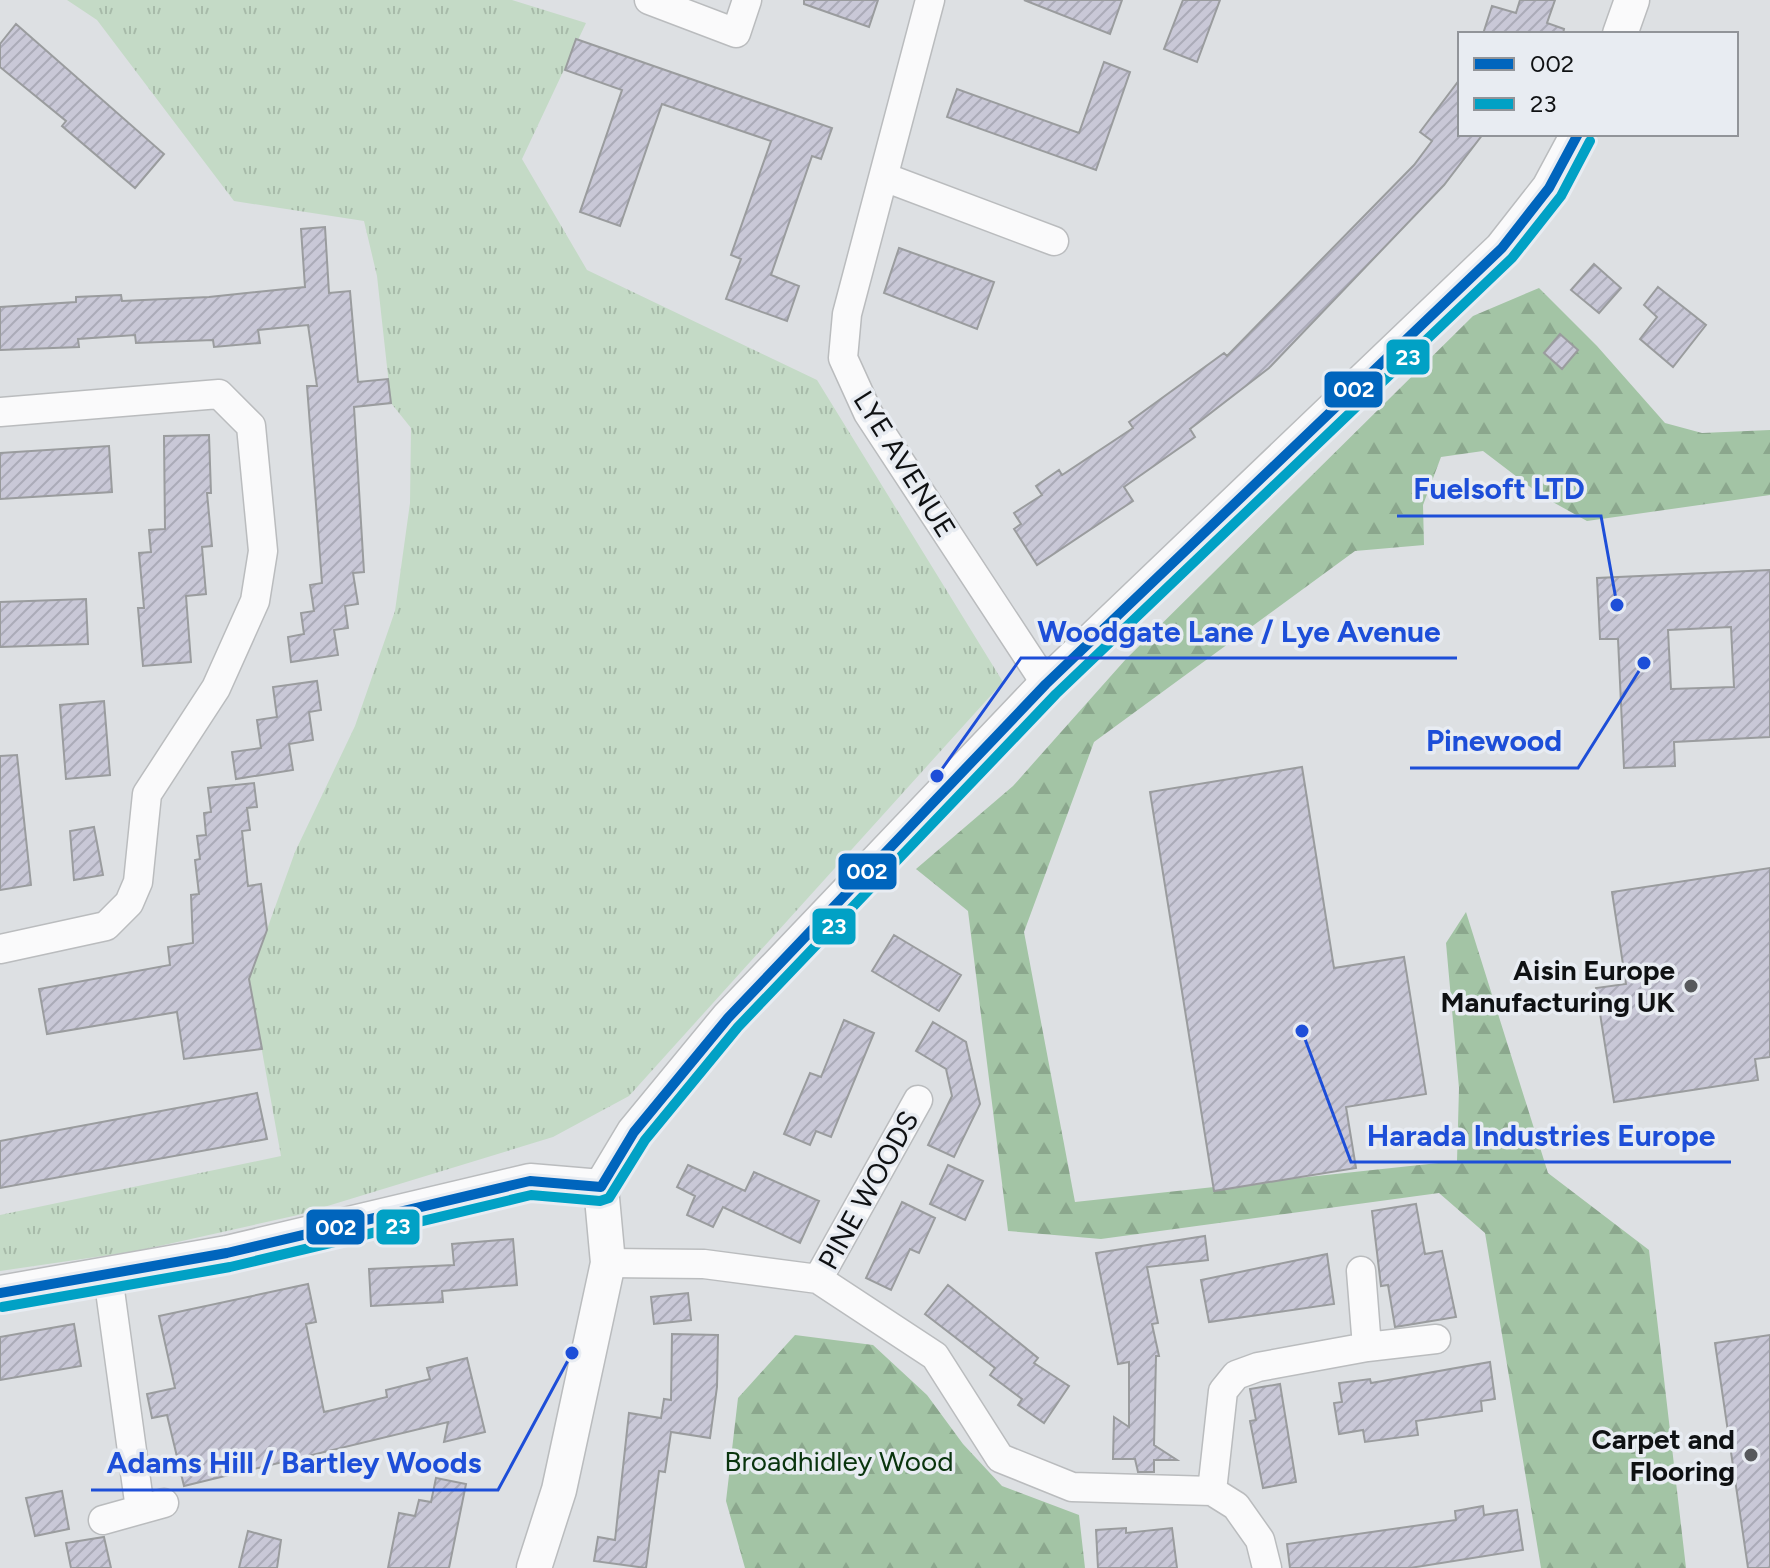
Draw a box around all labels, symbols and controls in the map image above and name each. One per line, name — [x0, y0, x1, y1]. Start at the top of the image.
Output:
legend — [1458, 32, 1738, 136]
text: 002 — [1530, 49, 1574, 78]
text: 23 — [1530, 89, 1556, 118]
line badge: 23 — [1385, 338, 1431, 376]
text: 23 — [1396, 344, 1420, 371]
line badge: 002 — [1323, 370, 1384, 409]
text: 002 — [1333, 376, 1375, 403]
street label: LYE AVENUE — [847, 384, 963, 544]
callout: Fuelsoft LTD — [1397, 462, 1601, 516]
text: Fuelsoft LTD — [1413, 470, 1585, 507]
callout: Woodgate Lane / Lye Avenue — [1021, 604, 1457, 658]
text: Woodgate Lane / Lye Avenue — [1037, 613, 1441, 650]
callout: Pinewood — [1410, 714, 1578, 768]
text: Pinewood — [1426, 722, 1562, 759]
line badge: 002 — [837, 852, 898, 891]
text: 002 — [846, 858, 888, 885]
line badge: 23 — [811, 907, 857, 946]
text: 23 — [822, 913, 846, 940]
place label: Aisin Europe Manufacturing UK — [1441, 953, 1675, 1019]
marker: Aisin Europe Manufacturing UK — [1682, 977, 1700, 995]
street label: PINE WOODS — [811, 1105, 925, 1275]
callout: Harada Industries Europe — [1351, 1108, 1731, 1162]
text: Harada Industries Europe — [1367, 1117, 1716, 1154]
line badge: 002 — [305, 1208, 366, 1246]
line badge: 23 — [375, 1208, 421, 1246]
text: 23 — [386, 1213, 410, 1240]
text: 002 — [315, 1214, 357, 1241]
place label: Carpet and Flooring — [1591, 1422, 1735, 1488]
callout: Adams Hill / Bartley Woods — [91, 1436, 498, 1490]
text: Adams Hill / Bartley Woods — [106, 1444, 482, 1481]
park label: Broadhidley Wood — [724, 1444, 954, 1478]
marker: Carpet and Flooring — [1742, 1446, 1760, 1464]

